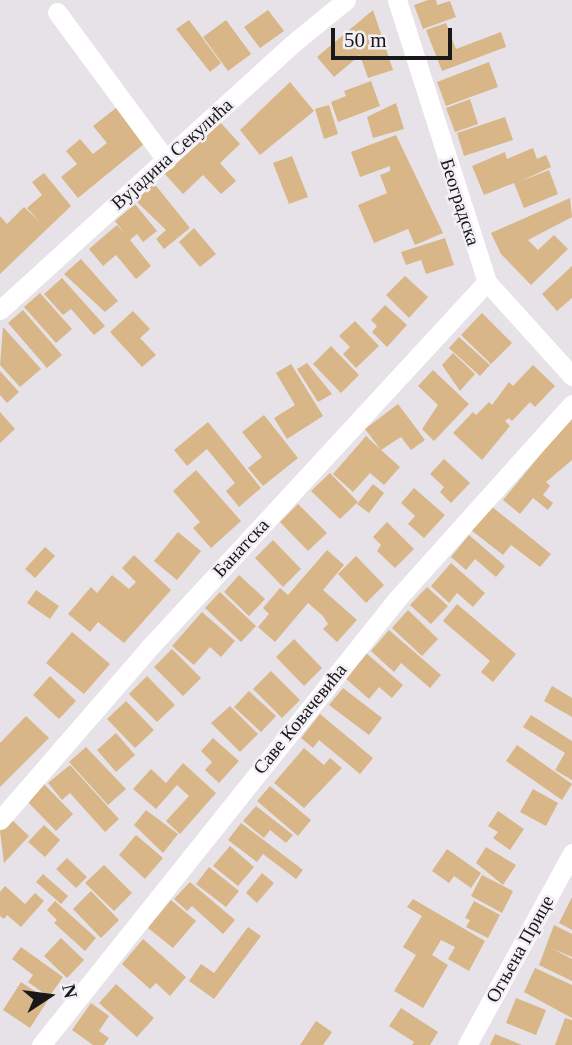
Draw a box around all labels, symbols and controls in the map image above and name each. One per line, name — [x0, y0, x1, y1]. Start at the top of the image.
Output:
scale bar — [334, 14, 455, 58]
text: 50 m — [344, 28, 387, 52]
street label: Вујадина Секулића — [107, 94, 237, 214]
street label: Београдска — [435, 156, 485, 248]
street label: Банатска — [208, 514, 274, 582]
street label: Саве Ковачевића — [248, 659, 352, 779]
street label: Огњена Прице — [481, 891, 559, 1007]
north arrow — [14, 961, 84, 1031]
text: N — [58, 982, 82, 1000]

